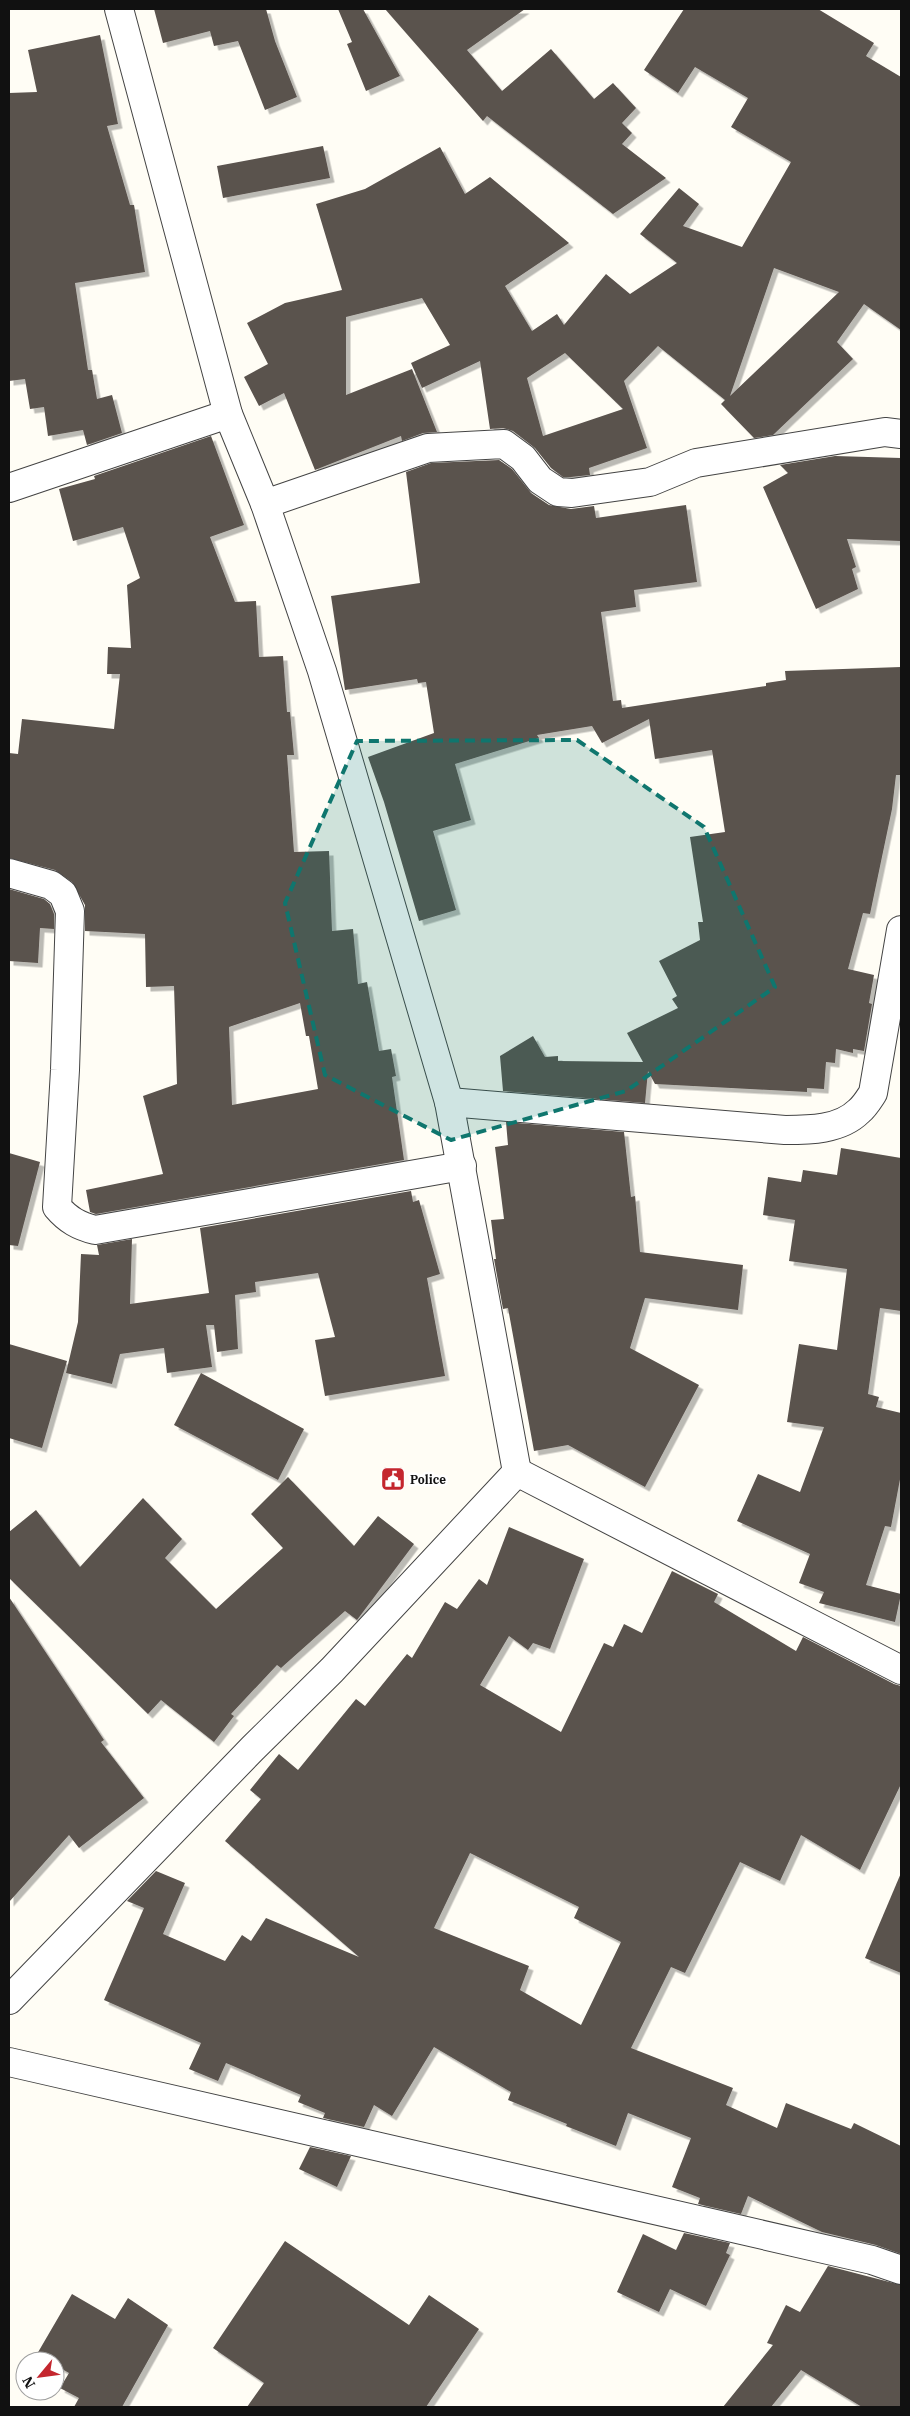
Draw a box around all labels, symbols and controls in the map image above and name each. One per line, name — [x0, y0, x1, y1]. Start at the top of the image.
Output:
public building icon: Police — [380, 1466, 406, 1492]
place label: Police — [410, 1472, 446, 1487]
north arrow — [15, 2351, 65, 2401]
text: N — [18, 2373, 39, 2392]

